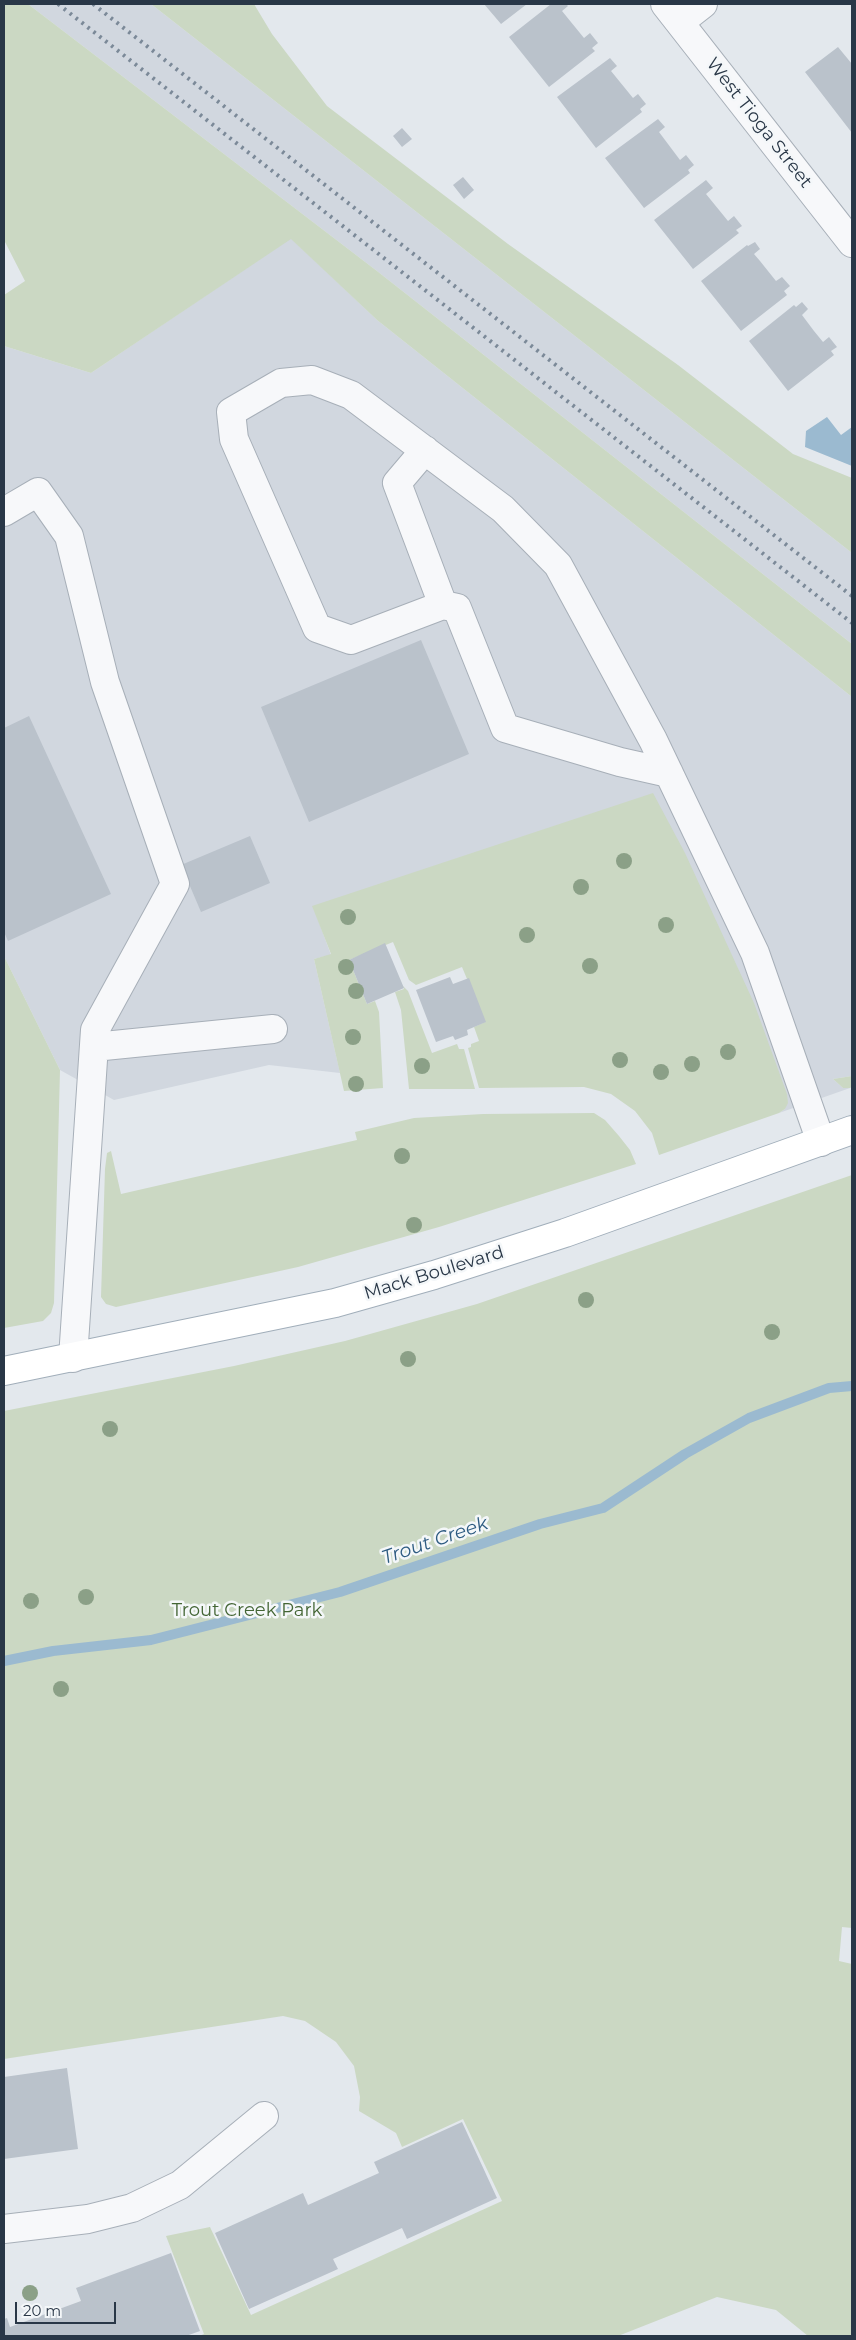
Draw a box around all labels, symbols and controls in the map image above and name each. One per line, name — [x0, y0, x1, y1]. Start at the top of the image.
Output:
street label: West Tioga Street — [701, 54, 817, 192]
street label: Mack Boulevard — [362, 1241, 506, 1305]
water label: Trout Creek — [379, 1512, 491, 1570]
park label: Trout Creek Park — [172, 1600, 322, 1622]
scale bar — [18, 2292, 119, 2324]
text: 20 m — [23, 2301, 61, 2320]

